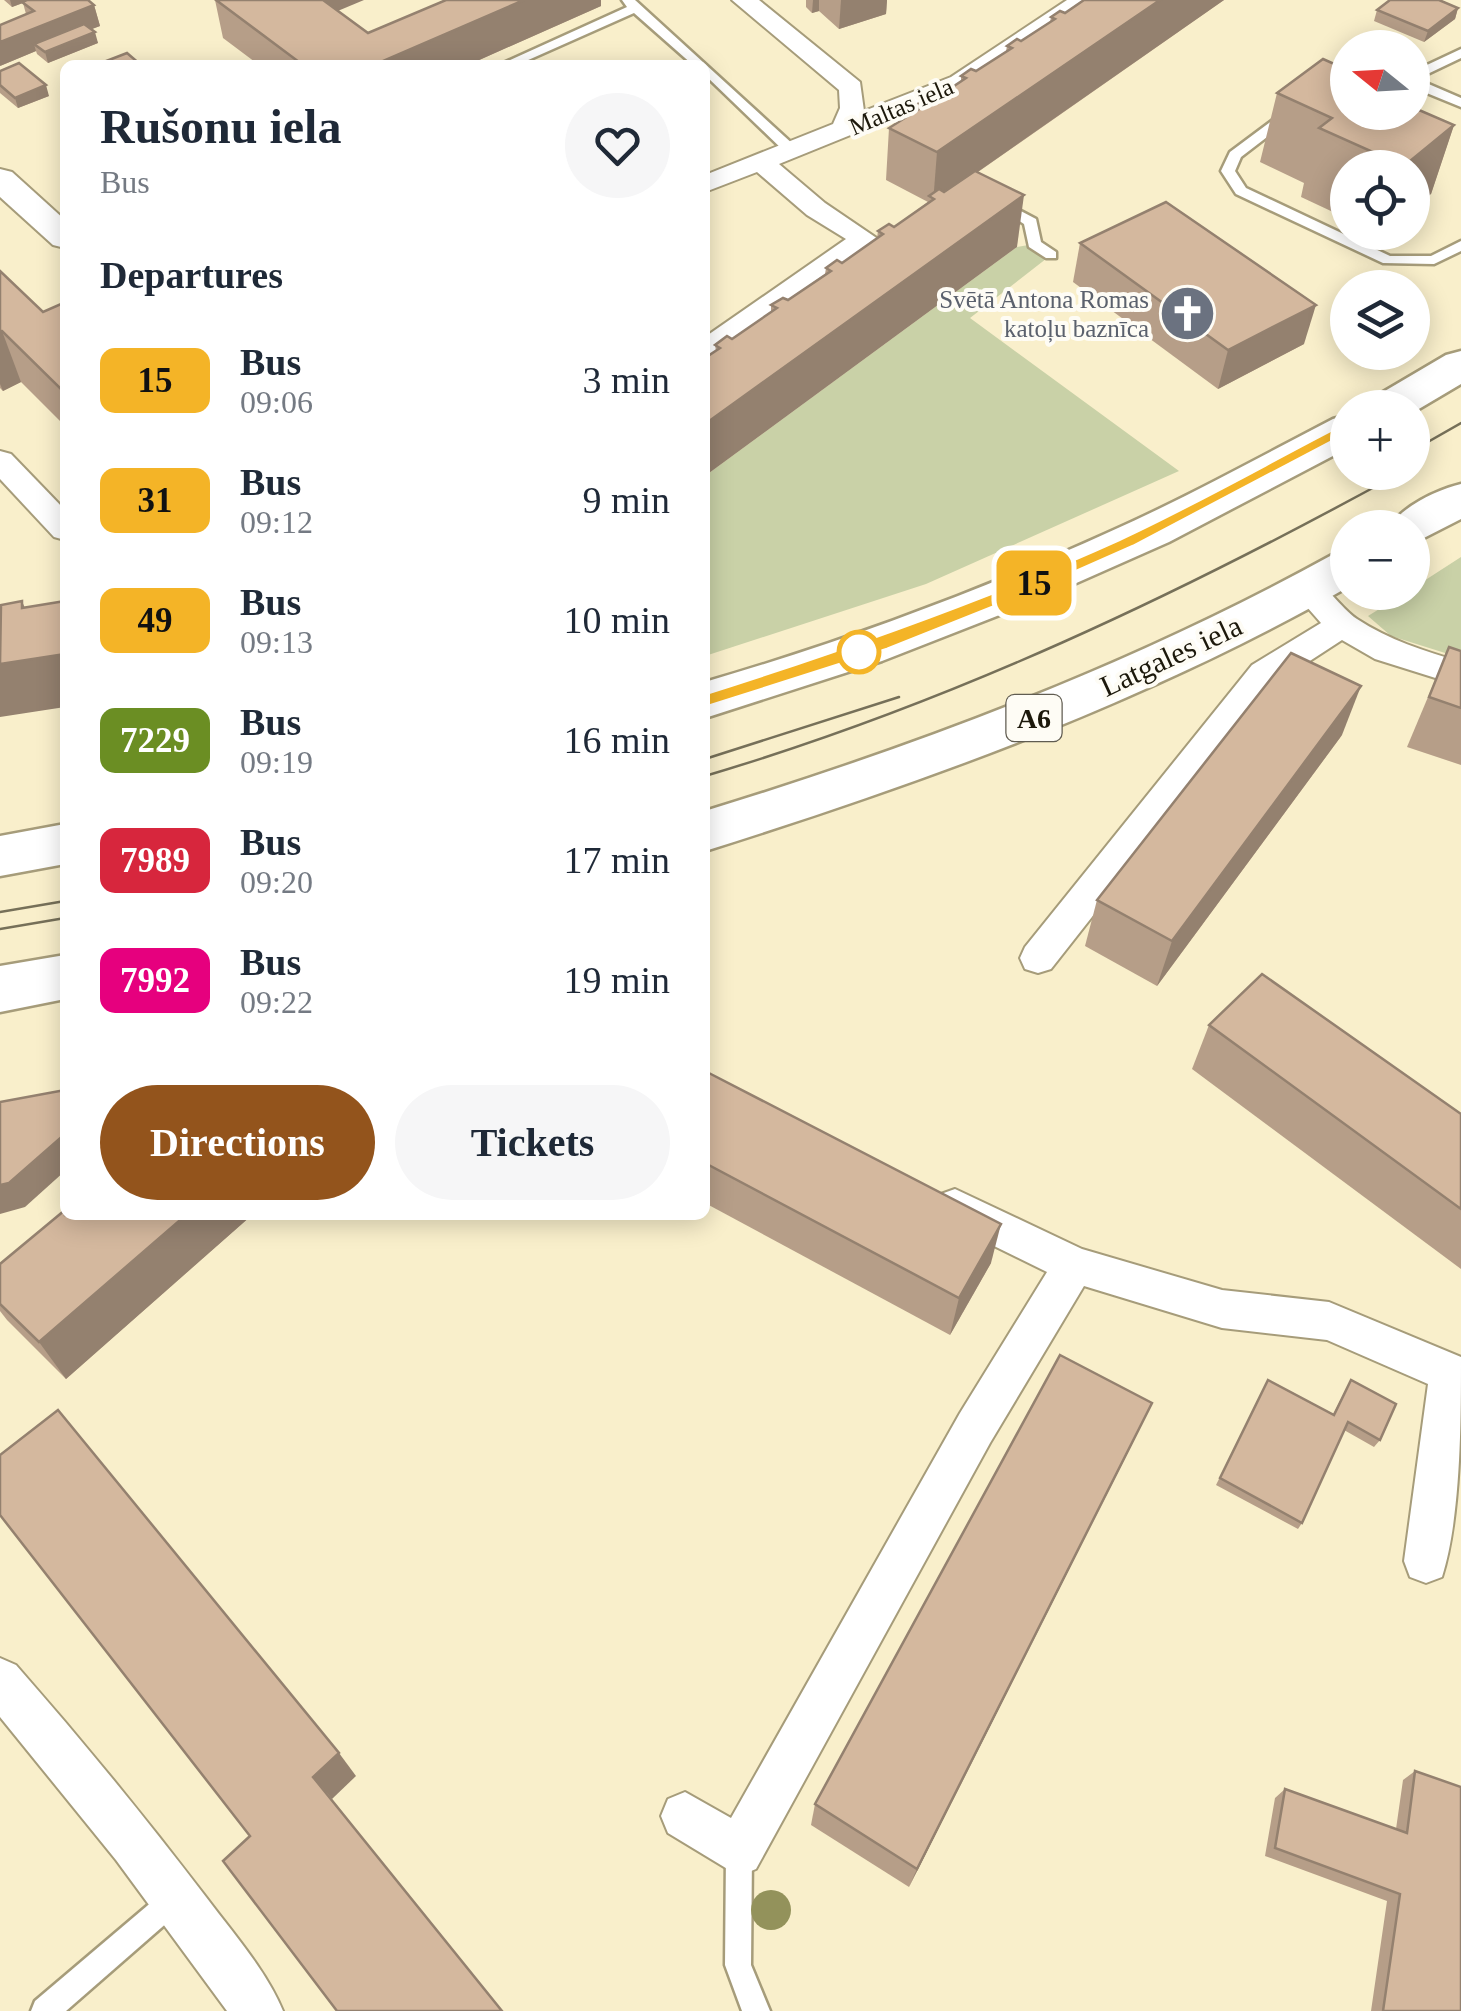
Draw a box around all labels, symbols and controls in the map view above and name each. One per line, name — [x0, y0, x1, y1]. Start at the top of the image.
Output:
north arrow — [1330, 30, 1430, 130]
map controls — [1330, 30, 1430, 610]
street label: Maltas iela — [845, 72, 957, 140]
button: heart — [565, 93, 670, 198]
text: Rušonu iela — [100, 100, 341, 153]
button: locate — [1330, 150, 1430, 250]
text: Bus — [100, 164, 150, 200]
text: Departures — [100, 254, 283, 296]
button: layers — [1330, 270, 1430, 370]
church icon: Svētā Antona Romas katoļu baznīca — [1158, 283, 1218, 343]
place label: Svētā Antona Romas katoļu baznīca — [939, 286, 1149, 343]
text: Bus — [240, 341, 301, 383]
text: 3 min — [582, 359, 670, 401]
text: 15 — [138, 361, 173, 400]
text: 09:06 — [240, 384, 313, 420]
button: + — [1330, 390, 1430, 490]
text: Bus — [240, 461, 301, 503]
text: 9 min — [582, 479, 670, 521]
text: 31 — [138, 481, 173, 520]
text: 09:12 — [240, 504, 313, 540]
button: − — [1330, 510, 1430, 610]
line badge: 15 — [989, 550, 1079, 616]
text: 15 — [1017, 564, 1052, 603]
text: Bus — [240, 581, 301, 623]
text: 10 min — [563, 599, 670, 641]
text: 49 — [138, 601, 173, 640]
street label: Latgales iela — [1095, 608, 1247, 703]
text: 09:13 — [240, 624, 313, 660]
unlabelled marker — [838, 631, 880, 673]
road number: A6 — [1006, 695, 1062, 741]
text: Bus — [240, 701, 301, 743]
text: 16 min — [563, 719, 670, 761]
text: 7229 — [120, 721, 190, 760]
text: 09:19 — [240, 744, 313, 780]
text: Bus — [240, 821, 301, 863]
text: 17 min — [563, 839, 670, 881]
text: 7989 — [120, 841, 190, 880]
text: 09:20 — [240, 864, 313, 900]
text: Bus — [240, 941, 301, 983]
text: 19 min — [563, 959, 670, 1001]
text: 7992 — [120, 961, 190, 1000]
text: 09:22 — [240, 984, 313, 1020]
button: Directions — [100, 1085, 375, 1200]
button: Tickets — [395, 1085, 670, 1200]

